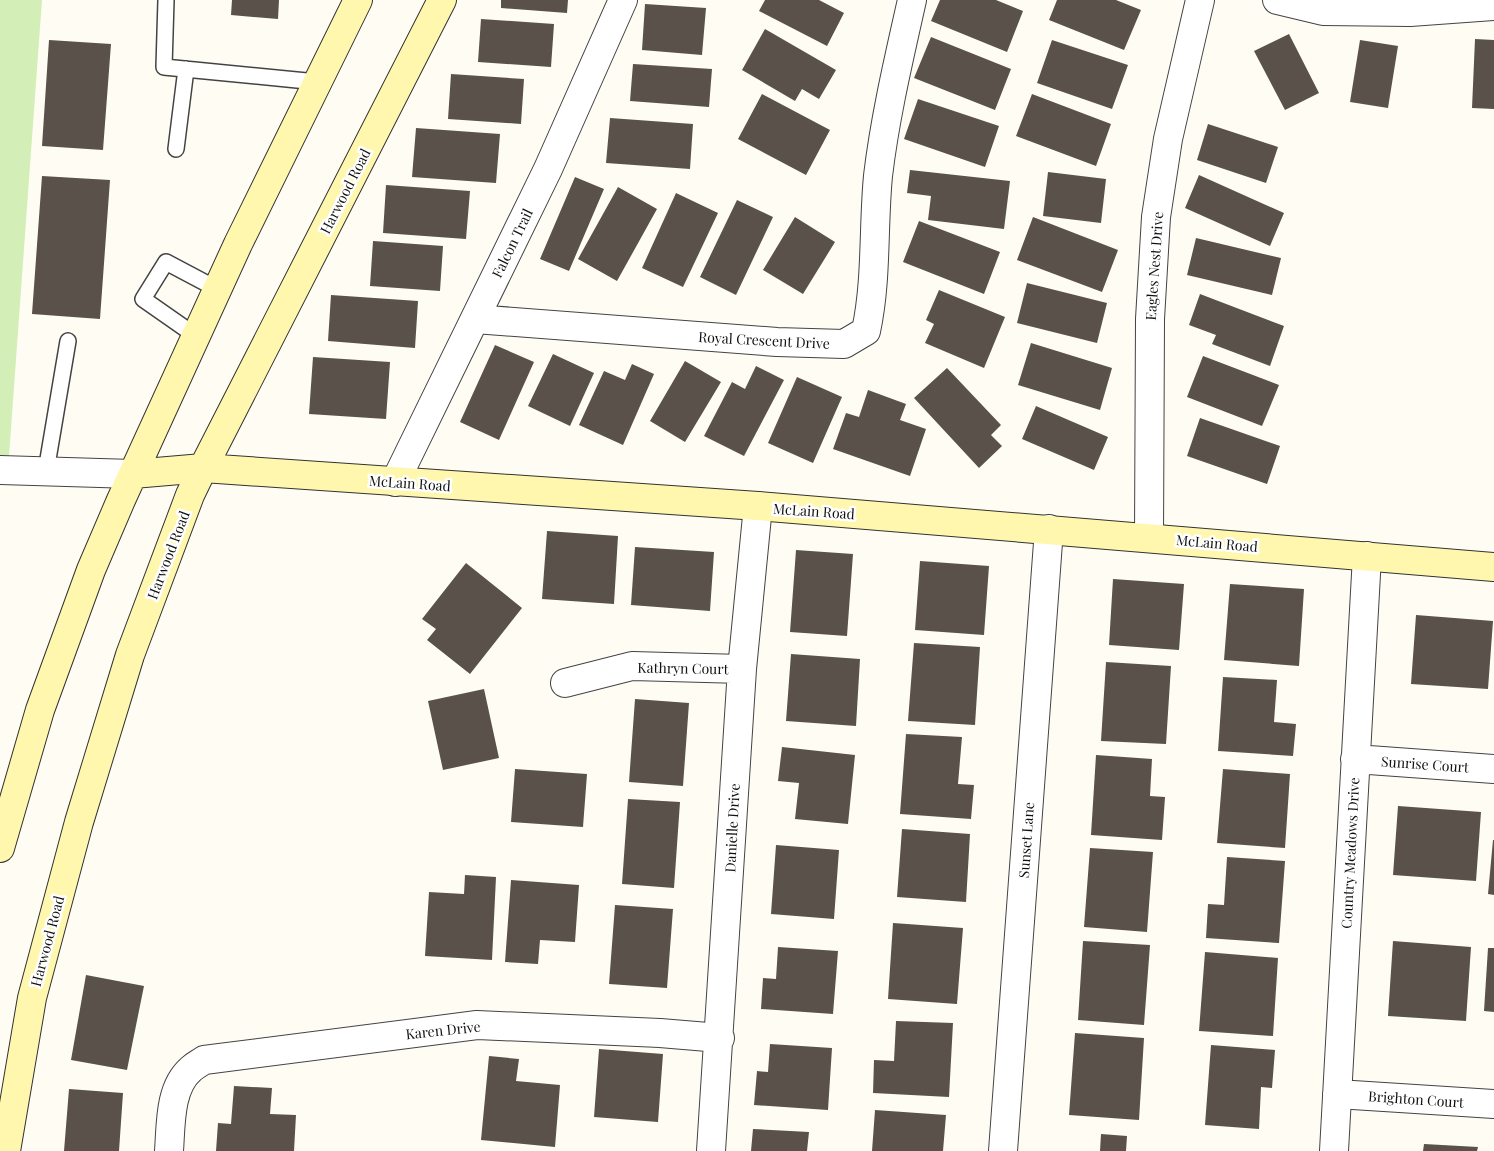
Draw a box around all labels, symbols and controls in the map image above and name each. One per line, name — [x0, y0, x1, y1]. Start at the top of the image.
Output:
street label: Harwood Road — [315, 145, 375, 237]
street label: Falcon Trail — [487, 205, 537, 281]
street label: Eagles Nest Drive — [1141, 211, 1167, 321]
street label: Royal Crescent Drive — [698, 327, 830, 353]
street label: McLain Road — [369, 471, 451, 495]
street label: McLain Road — [773, 499, 855, 523]
street label: Harwood Road — [142, 508, 194, 602]
street label: McLain Road — [1175, 530, 1259, 556]
street label: Kathryn Court — [637, 658, 730, 678]
street label: Sunrise Court — [1381, 751, 1471, 777]
street label: Country Meadows Drive — [1337, 777, 1363, 929]
street label: Danielle Drive — [720, 783, 744, 873]
street label: Sunset Lane — [1014, 801, 1038, 879]
street label: Harwood Road — [26, 894, 68, 988]
street label: Karen Drive — [405, 1017, 481, 1043]
street label: Brighton Court — [1368, 1086, 1465, 1112]

